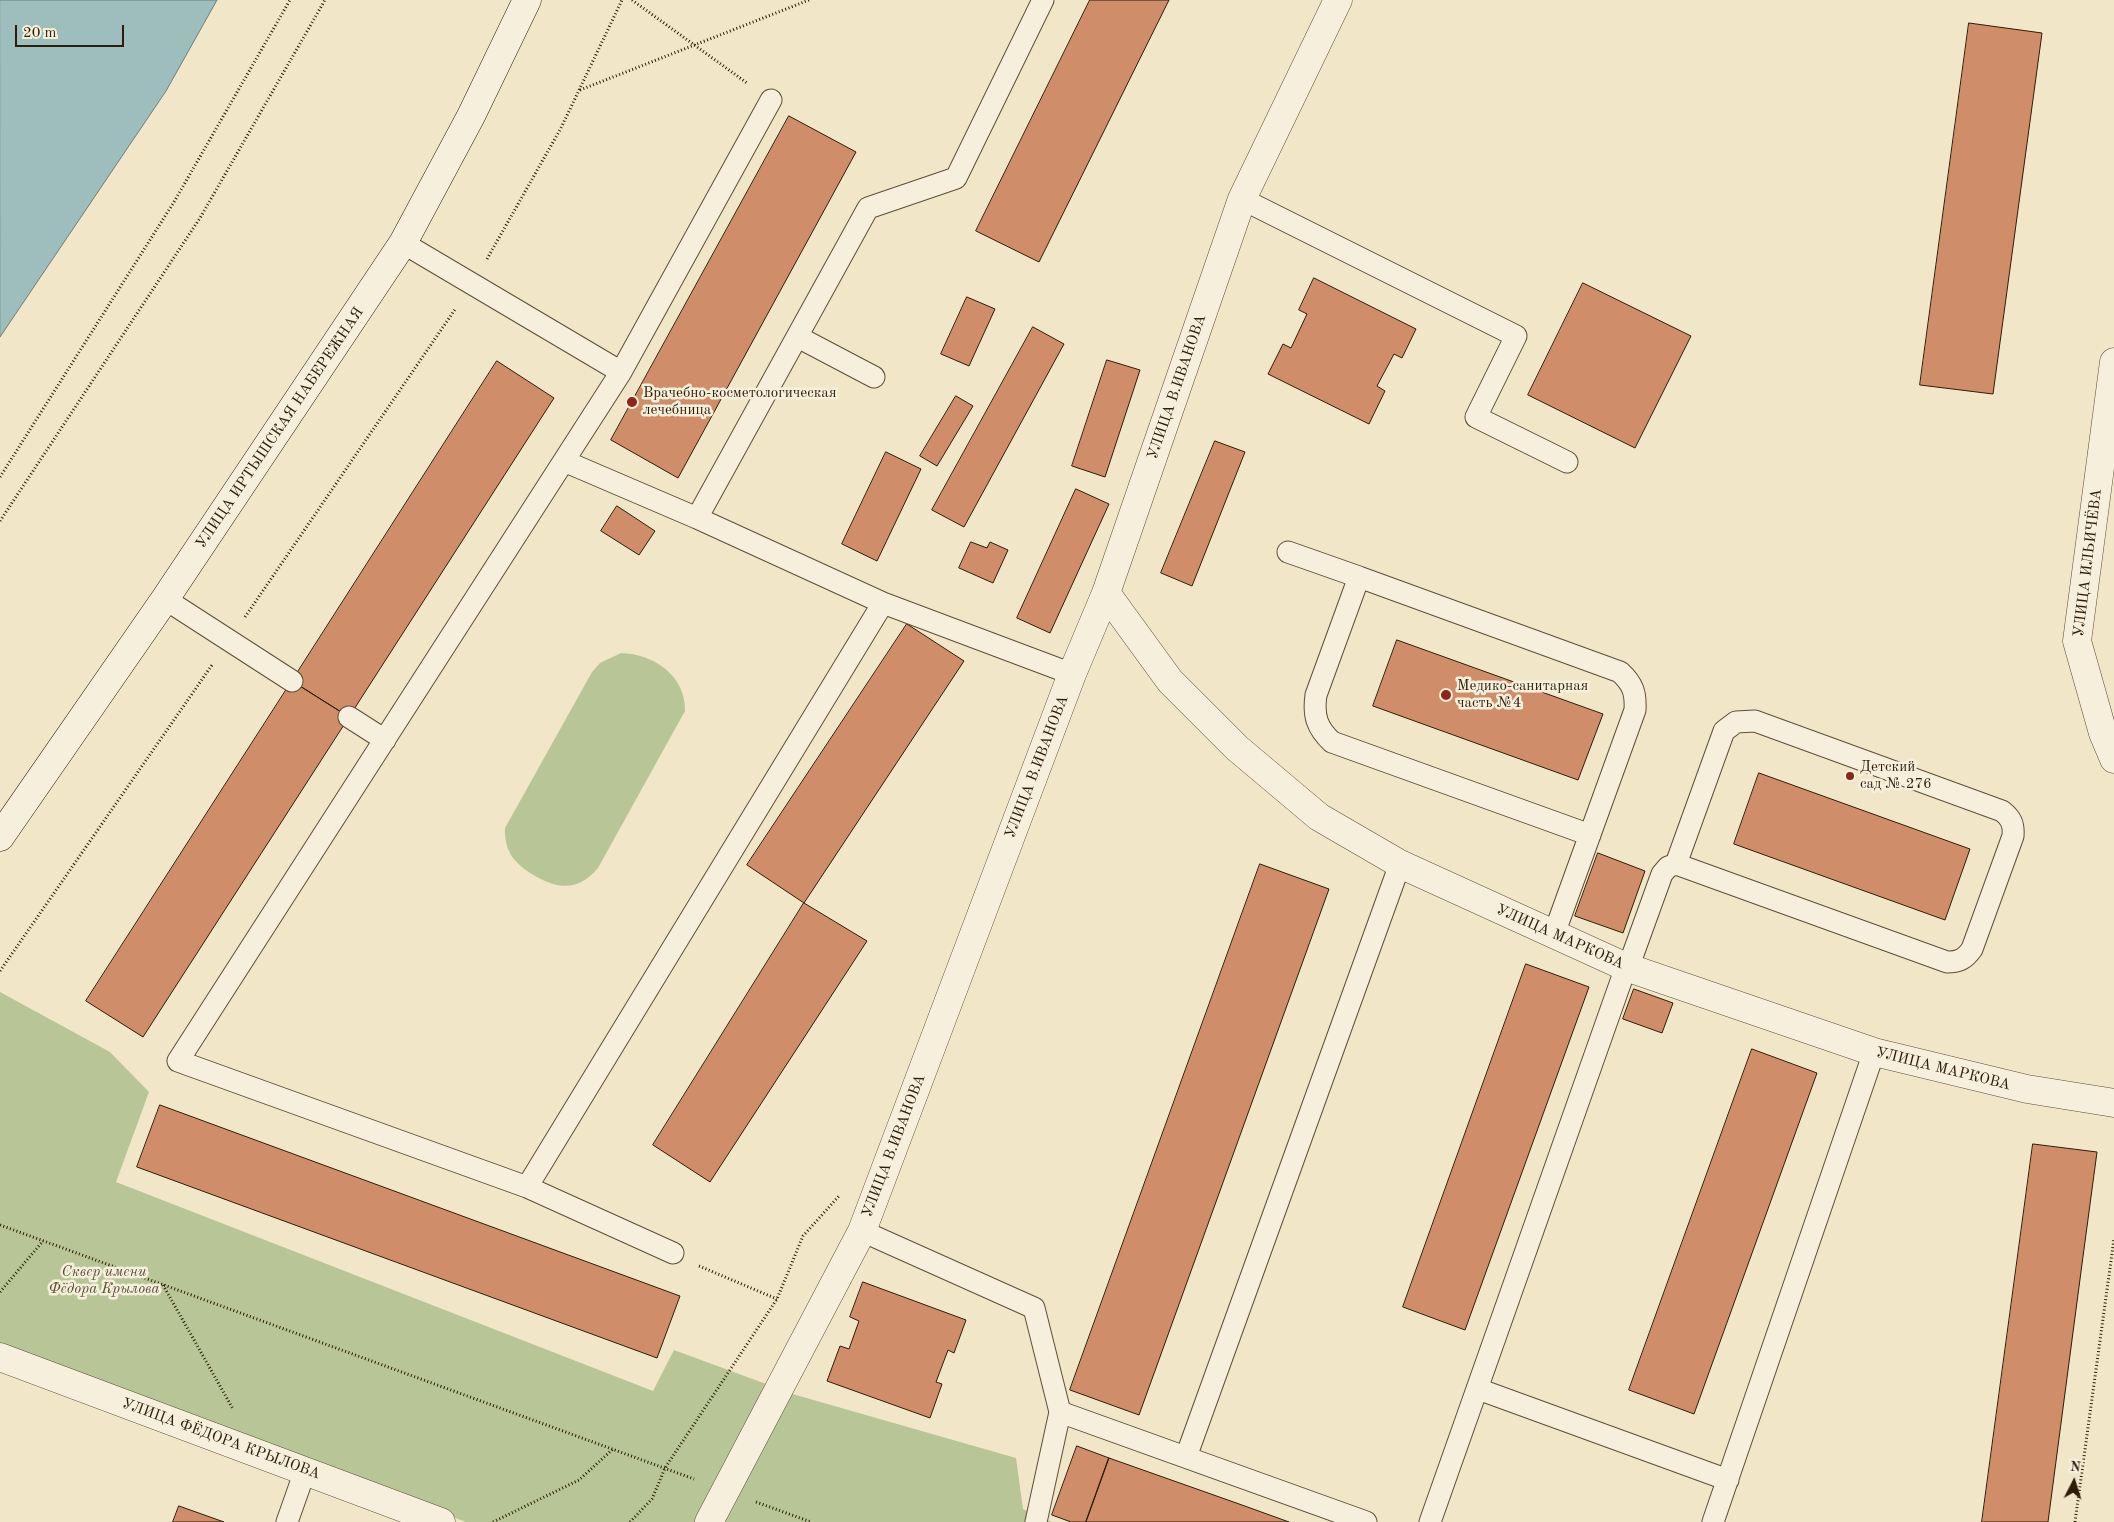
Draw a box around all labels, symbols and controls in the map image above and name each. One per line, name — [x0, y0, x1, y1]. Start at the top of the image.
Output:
scale bar — [18, 15, 126, 47]
text: 20 m — [23, 26, 57, 41]
street label: УЛИЦА ИРТЫШСКАЯ НАБЕРЕЖНАЯ — [192, 304, 368, 552]
street label: УЛИЦА В.ИВАНОВА — [1144, 312, 1210, 462]
place label: Врачебно-косметологическая лечебница — [643, 384, 836, 419]
marker: Врачебно-косметологическая лечебница — [625, 395, 639, 409]
street label: УЛИЦА ИЛЬИЧЁВА — [2070, 488, 2106, 638]
place label: Медико-санитарная часть №4 — [1457, 677, 1588, 712]
marker: Медико-санитарная часть №4 — [1439, 688, 1453, 702]
street label: УЛИЦА В.ИВАНОВА — [1001, 693, 1073, 841]
place label: Детский сад № 276 — [1860, 758, 1932, 793]
marker: Детский сад № 276 — [1844, 770, 1856, 782]
street label: УЛИЦА МАРКОВА — [1493, 901, 1627, 973]
street label: УЛИЦА МАРКОВА — [1874, 1044, 2012, 1094]
street label: УЛИЦА В.ИВАНОВА — [858, 1072, 930, 1220]
park label: Сквер имени Фёдора Крылова — [48, 1263, 160, 1298]
street label: УЛИЦА ФЁДОРА КРЫЛОВА — [119, 1395, 323, 1483]
north arrow — [2049, 1457, 2099, 1507]
text: N — [2069, 1460, 2081, 1474]

